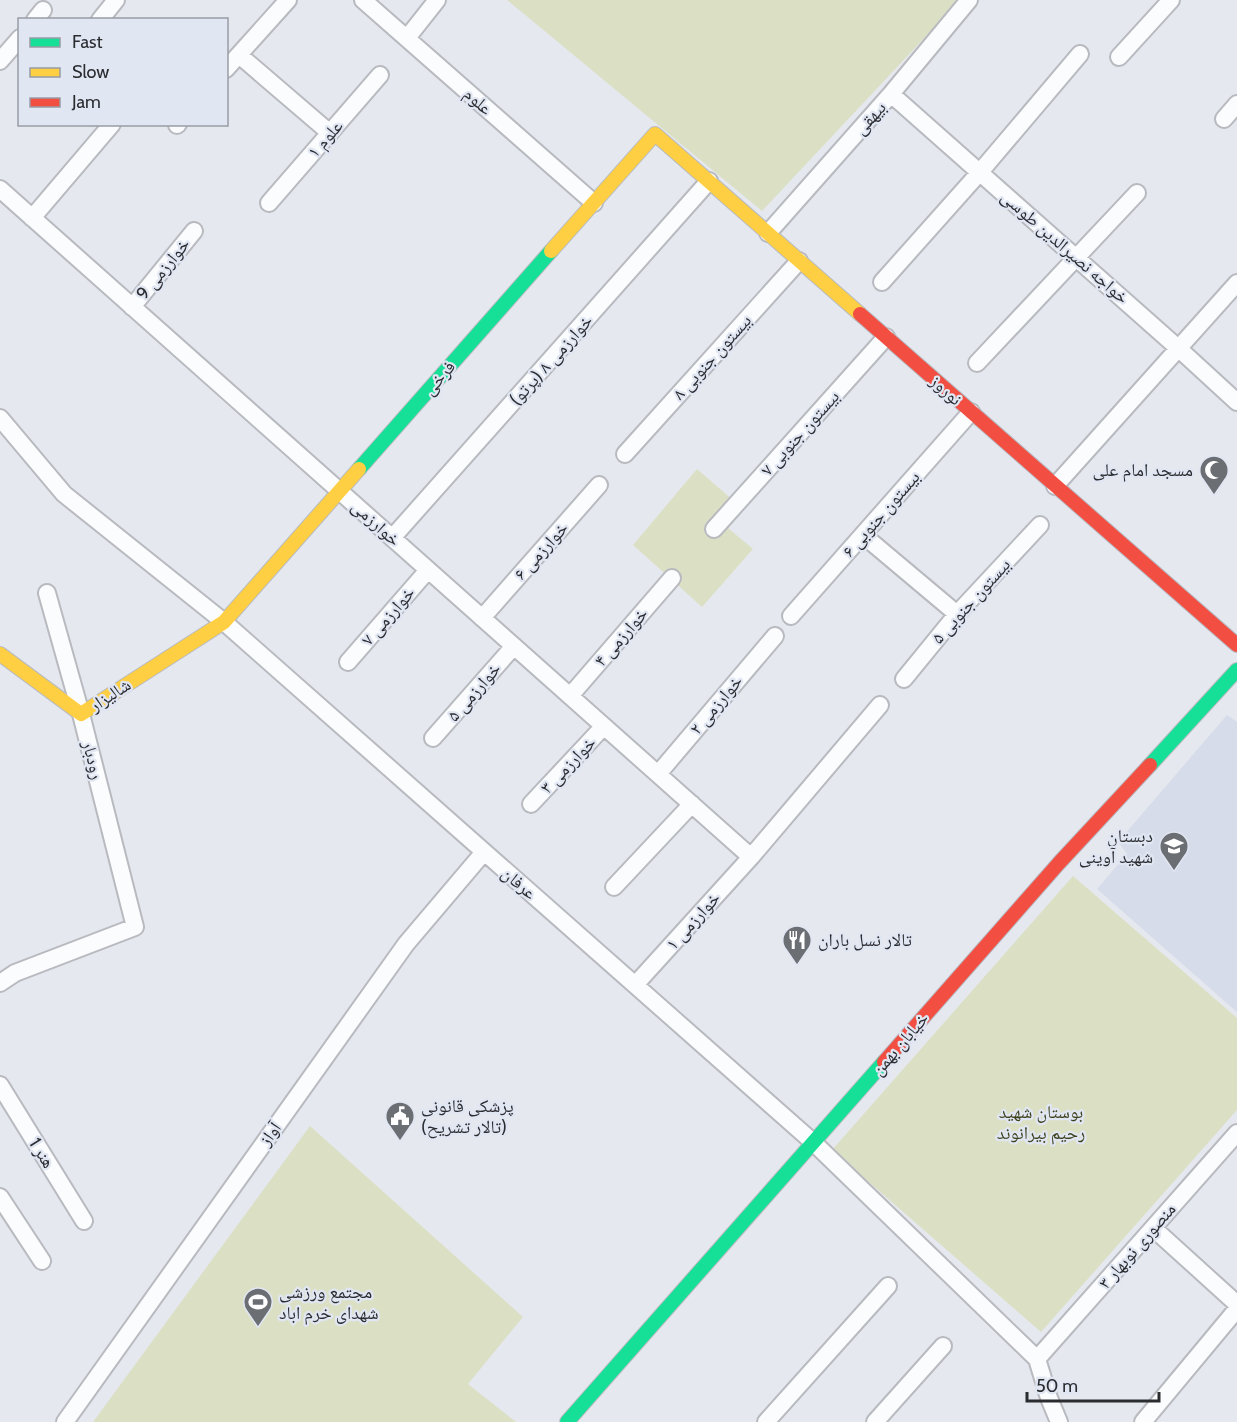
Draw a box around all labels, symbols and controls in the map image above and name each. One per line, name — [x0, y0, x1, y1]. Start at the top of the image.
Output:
legend — [18, 18, 228, 126]
text: Fast — [72, 31, 103, 53]
text: Slow — [72, 61, 109, 83]
street label: علوم — [459, 83, 497, 120]
text: Jam — [71, 91, 101, 113]
street label: بیهقی — [849, 97, 891, 139]
street label: علوم ۱ — [303, 116, 348, 163]
street label: خواجه نصیرالدین طوسی — [996, 185, 1134, 309]
street label: خوارزمی 9 — [132, 234, 194, 304]
street label: خوارزمی ۸ (پرتو) — [505, 310, 597, 410]
street label: بیستون جنوبی ۸ — [668, 310, 756, 404]
street label: فرخی — [418, 356, 460, 400]
street label: نوروز — [925, 369, 967, 410]
street label: بیستون جنوبی ۷ — [756, 386, 844, 480]
mosque icon: مسجد امام علی — [1198, 454, 1230, 496]
place label: مسجد امام علی — [1093, 459, 1193, 482]
street label: بیستون جنوبی ۶ — [837, 466, 925, 562]
street label: خوارزمی — [347, 495, 405, 551]
street label: خوارزمی ۶ — [509, 517, 573, 585]
street label: بیستون جنوبی ۵ — [927, 554, 1015, 648]
street label: خوارزمی ۷ — [356, 582, 420, 650]
street label: خوارزمی ۴ — [589, 603, 653, 671]
street label: خوارزمی ۵ — [442, 658, 506, 726]
street label: خوارزمی ۲ — [685, 671, 747, 739]
street label: شالیزار — [84, 673, 135, 717]
street label: خوارزمی ۳ — [536, 732, 600, 798]
street label: رودبار — [77, 737, 108, 782]
place label: دبستان شهید آوینی — [1079, 825, 1153, 868]
school or university icon: دبستان شهید آوینی — [1158, 830, 1190, 872]
street label: عرفان — [497, 862, 541, 904]
street label: خوارزمی ۱ — [661, 887, 725, 955]
restaurant icon: تالار نسل باران — [781, 924, 813, 966]
place label: تالار نسل باران — [818, 929, 912, 951]
street label: خیابان بهمن — [867, 1008, 933, 1080]
place label: پزشکی قانونی (تالار تشریح) — [421, 1095, 514, 1139]
public building icon: پزشکی قانونی (تالار تشریح) — [384, 1100, 416, 1142]
park label: بوستان شهید رحیم بیرانوند — [997, 1101, 1085, 1145]
street label: آواز — [253, 1118, 286, 1151]
street label: هنر 1 — [24, 1134, 60, 1172]
street label: منصوری نوبهار ۳ — [1094, 1198, 1180, 1294]
place label: مجتمع ورزشی شهدای خرم اباد — [279, 1281, 379, 1325]
sports icon: مجتمع ورزشی شهدای خرم اباد — [242, 1286, 274, 1328]
scale bar — [1027, 1365, 1159, 1403]
text: 50 m — [1036, 1375, 1078, 1397]

